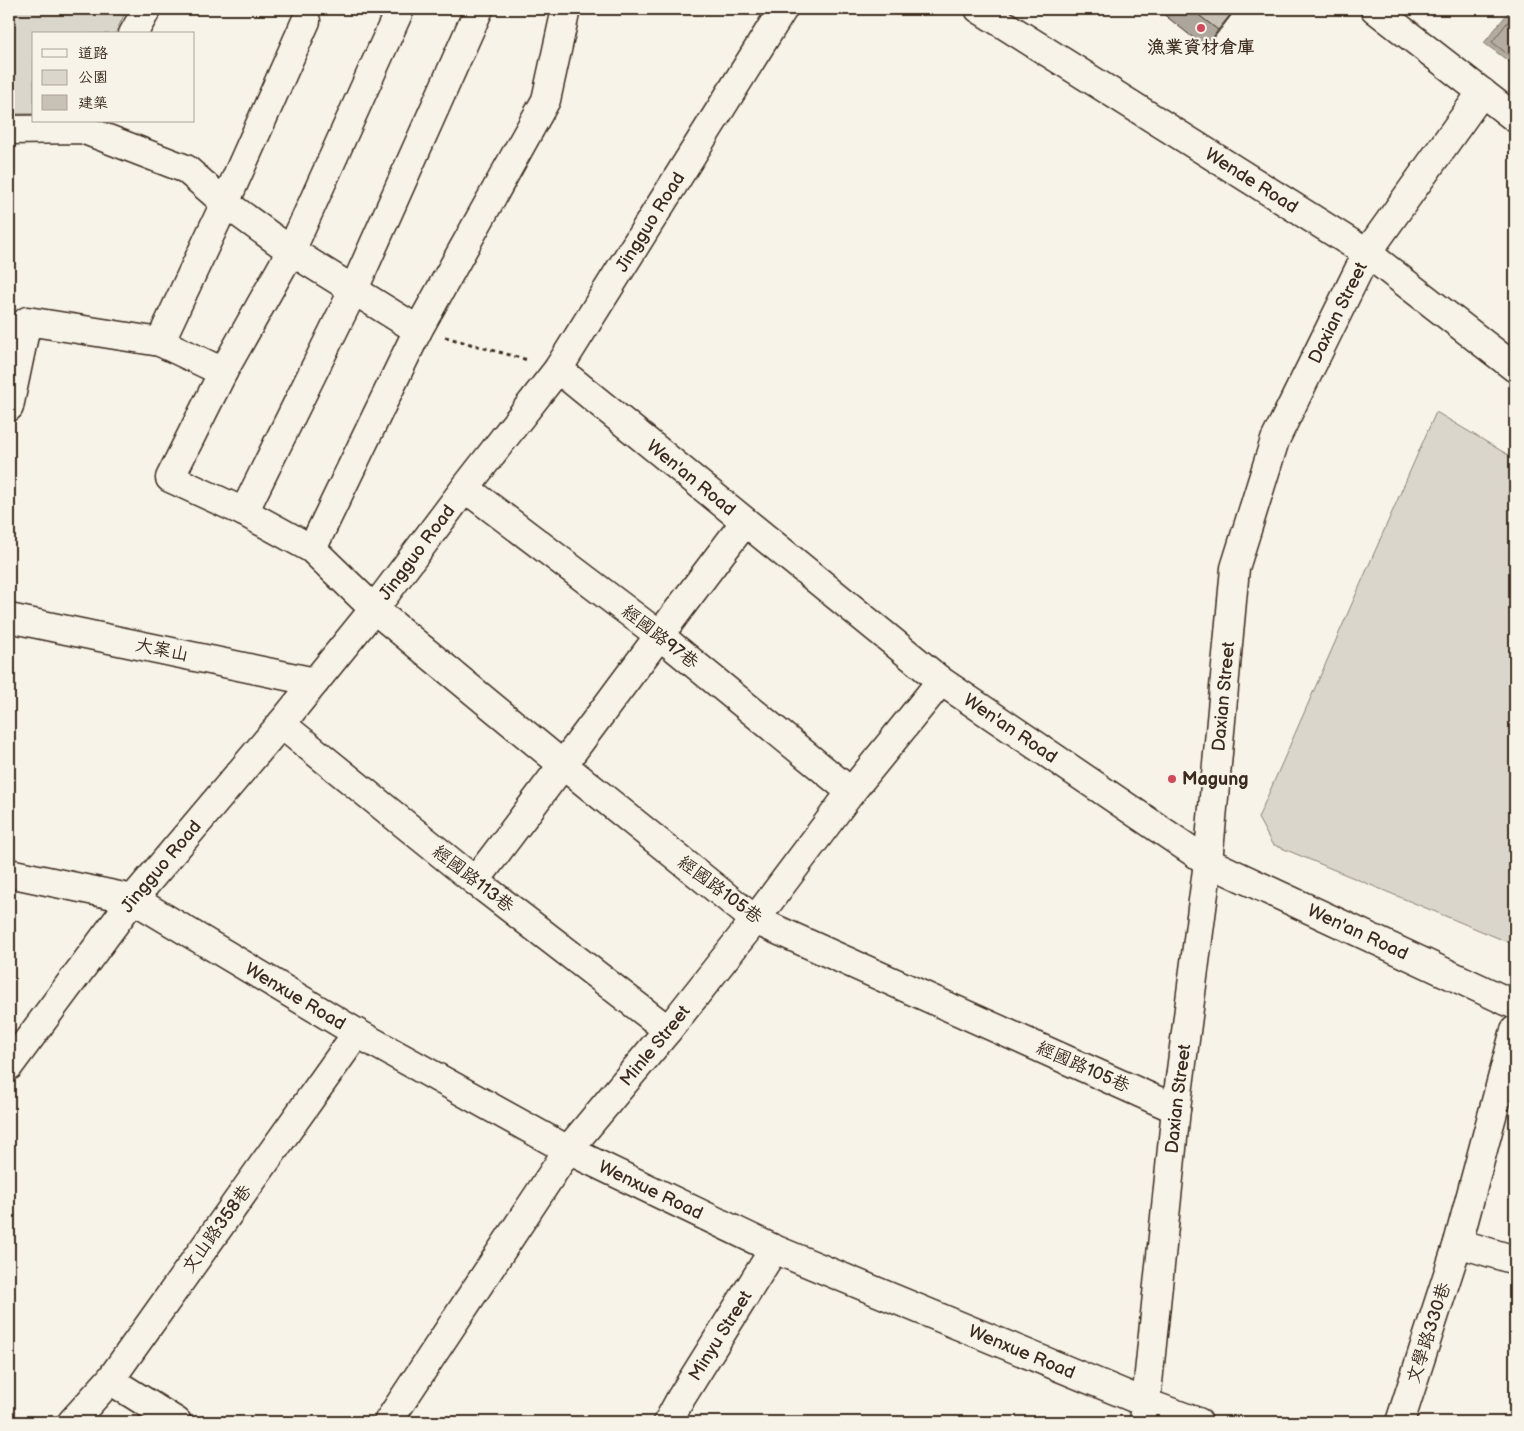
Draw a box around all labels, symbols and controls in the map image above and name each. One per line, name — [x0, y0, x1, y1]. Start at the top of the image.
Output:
marker: 漁業資材倉庫 — [1195, 22, 1207, 34]
legend — [32, 32, 195, 122]
place label: 漁業資材倉庫 — [1147, 37, 1255, 58]
text: 道路 — [78, 44, 108, 63]
text: 公園 — [78, 68, 108, 87]
text: 建築 — [78, 94, 108, 113]
street label: Wende Road — [1201, 143, 1302, 217]
street label: Jingguo Road — [611, 168, 689, 276]
street label: Daxian Street — [1304, 258, 1372, 367]
street label: Wen'an Road — [643, 435, 740, 520]
street label: Jingguo Road — [374, 501, 459, 604]
street label: 經國路97巷 — [618, 601, 702, 673]
street label: 大案山 — [133, 634, 191, 666]
street label: Daxian Street — [1208, 640, 1239, 752]
street label: Wen'an Road — [960, 689, 1061, 767]
place label: Magung — [1182, 769, 1248, 790]
marker: Magung — [1166, 773, 1178, 785]
street label: Jingguo Road — [116, 816, 205, 916]
street label: 經國路113巷 — [428, 841, 518, 917]
street label: 經國路105巷 — [674, 852, 766, 928]
street label: Wen'an Road — [1304, 899, 1412, 964]
street label: Wenxue Road — [241, 958, 349, 1034]
street label: Minle Street — [615, 1000, 694, 1090]
street label: 經國路105巷 — [1033, 1037, 1133, 1097]
street label: Daxian Street — [1161, 1042, 1195, 1154]
street label: Wenxue Road — [595, 1156, 707, 1224]
street label: 文山路358巷 — [178, 1181, 256, 1277]
street label: 文學路330巷 — [1403, 1280, 1455, 1386]
street label: Minyu Street — [684, 1286, 756, 1384]
street label: Wenxue Road — [966, 1320, 1078, 1383]

